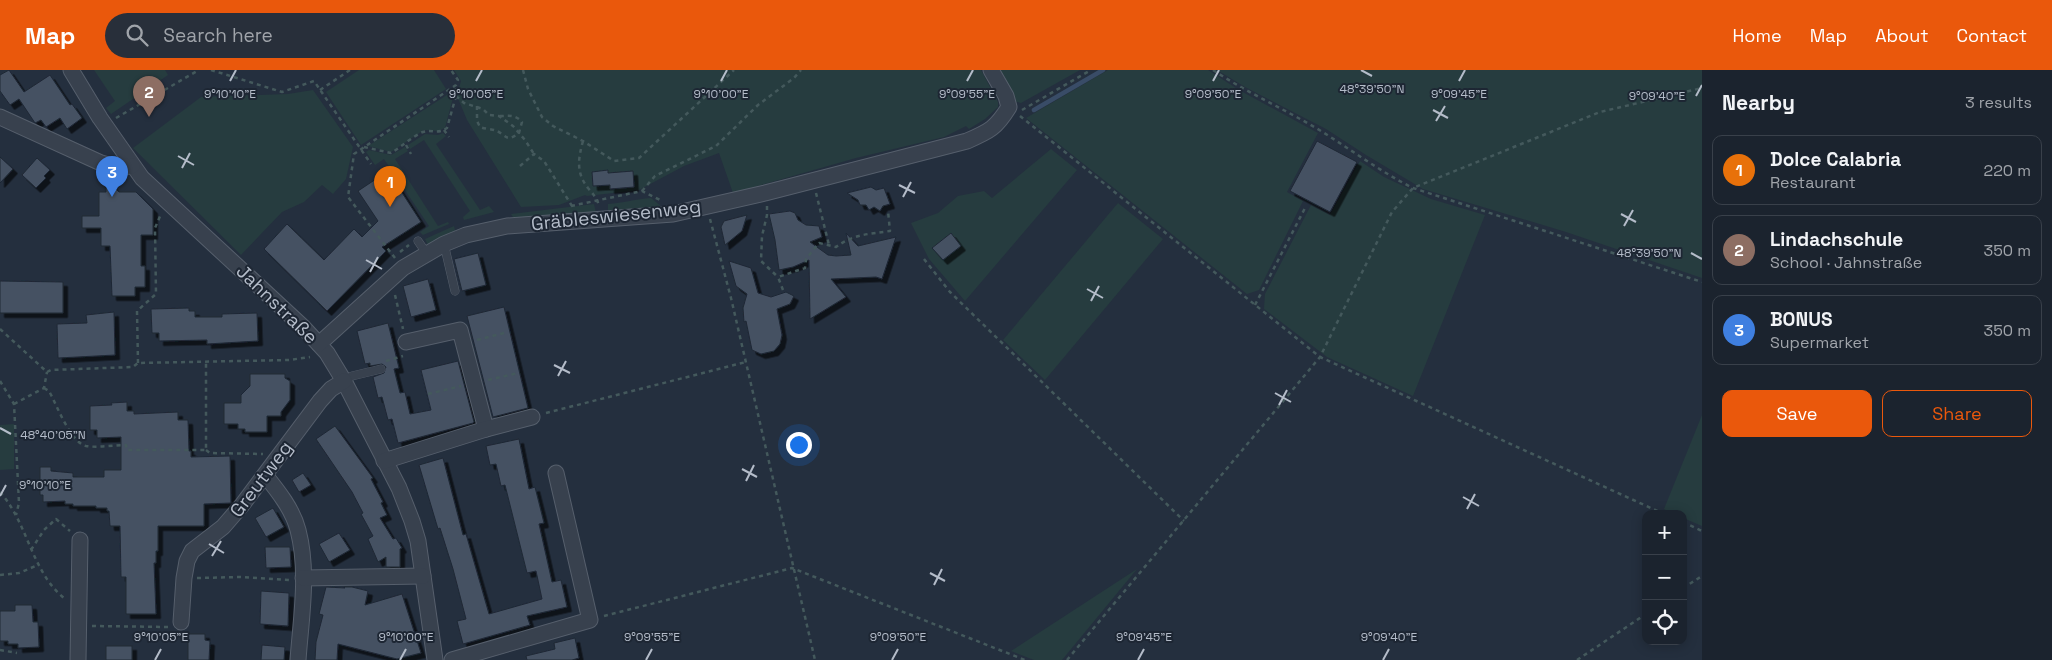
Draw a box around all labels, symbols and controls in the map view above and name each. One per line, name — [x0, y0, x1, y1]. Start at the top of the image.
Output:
search box — [105, 13, 455, 58]
text: Map — [25, 20, 75, 51]
icon: search — [123, 21, 151, 49]
text: Search here — [163, 23, 273, 48]
text: Home — [1733, 24, 1782, 47]
text: Map — [1810, 24, 1847, 47]
text: About — [1875, 24, 1929, 47]
text: Contact — [1957, 24, 2027, 47]
pin: 2 — [133, 76, 165, 117]
text: 48°39'50"N — [1339, 81, 1405, 97]
text: 9°10'10"E — [204, 86, 256, 102]
text: 9°10'05"E — [449, 86, 503, 102]
text: 9°10'00"E — [694, 86, 749, 102]
text: 9°09'55"E — [939, 86, 995, 102]
text: 9°09'50"E — [1185, 86, 1242, 102]
text: 9°09'45"E — [1431, 86, 1487, 102]
text: 9°09'40"E — [1629, 88, 1685, 104]
text: Nearby — [1722, 89, 1795, 116]
text: 3 results — [1965, 92, 2032, 113]
text: Dolce Calabria — [1770, 147, 1901, 172]
pin: 3 — [96, 156, 128, 197]
text: 1 — [1735, 160, 1743, 181]
text: 220 m — [1984, 160, 2031, 181]
pin: 1 — [374, 166, 406, 207]
text: Restaurant — [1770, 172, 1856, 193]
street label: Gräbleswiesenweg — [530, 194, 702, 236]
text: Lindachschule — [1770, 227, 1903, 252]
text: 2 — [1734, 240, 1744, 261]
text: 350 m — [1984, 240, 2031, 261]
text: 48°39'50"N — [1616, 245, 1682, 261]
text: School · Jahnstraße — [1770, 252, 1922, 273]
street label: Jahnstraße — [231, 259, 323, 349]
text: BONUS — [1770, 307, 1832, 332]
text: 3 — [1734, 320, 1744, 341]
text: 350 m — [1984, 320, 2031, 341]
text: Supermarket — [1770, 332, 1869, 353]
button: Save — [1722, 390, 1872, 437]
button: Share — [1882, 390, 2032, 437]
text: 48°40'05"N — [20, 427, 86, 443]
your location — [786, 432, 812, 458]
street label: Greutweg — [224, 436, 298, 522]
text: 9°10'10"E — [19, 477, 71, 493]
map controls — [1642, 510, 1687, 645]
button: + — [1642, 510, 1687, 555]
button: − — [1642, 555, 1687, 600]
button: locate — [1642, 600, 1687, 645]
text: 9°10'05"E — [134, 629, 188, 645]
text: 9°10'00"E — [379, 629, 434, 645]
text: 9°09'55"E — [624, 629, 680, 645]
text: 9°09'50"E — [870, 629, 927, 645]
text: 9°09'45"E — [1116, 629, 1172, 645]
text: 9°09'40"E — [1361, 629, 1417, 645]

